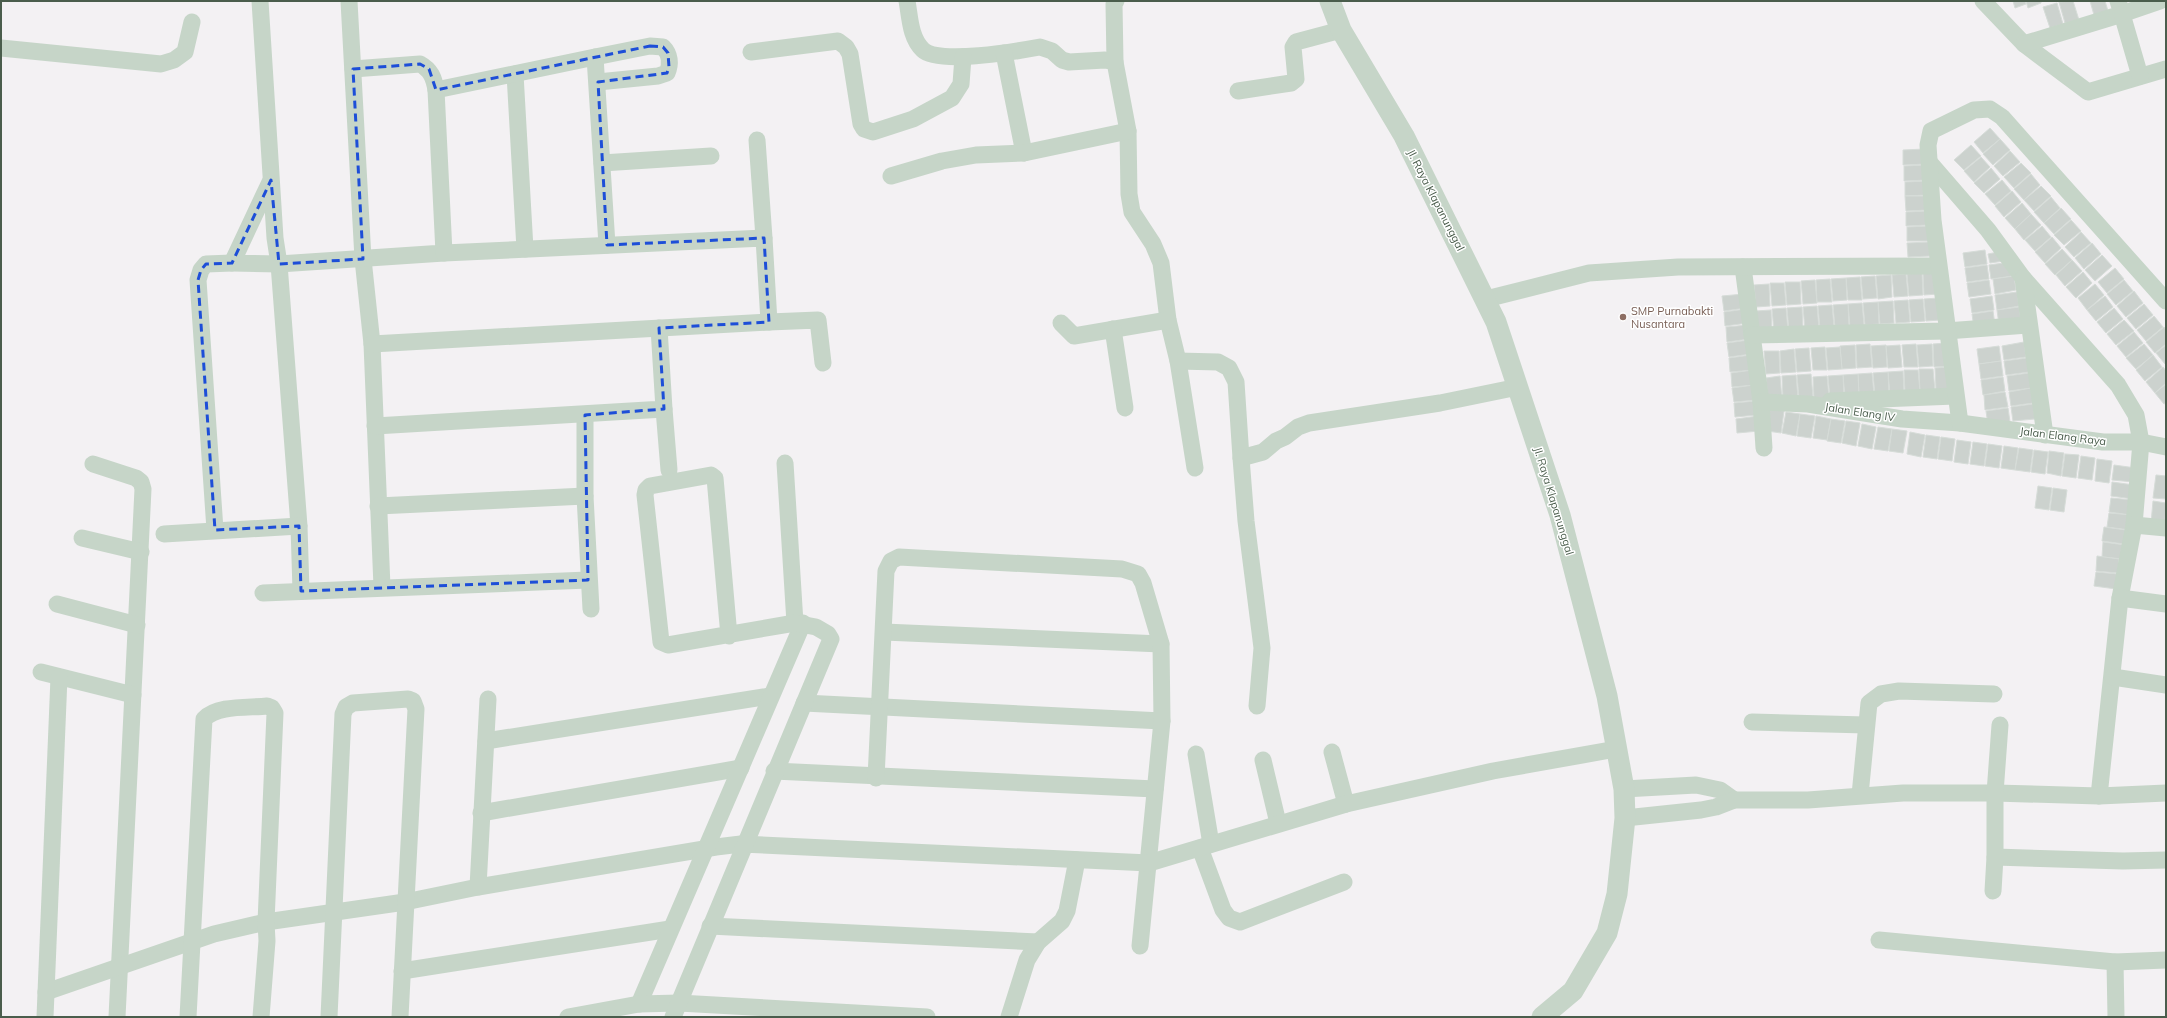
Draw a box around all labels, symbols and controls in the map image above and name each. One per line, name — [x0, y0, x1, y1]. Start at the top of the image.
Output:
street label: Jl. Raya Klapanunggal — [1404, 147, 1468, 253]
place label: SMP Purnabakti Nusantara — [1631, 304, 1713, 331]
marker: SMP Purnabakti Nusantara — [1618, 312, 1628, 322]
street label: Jalan Elang IV — [1824, 400, 1896, 425]
street label: Jalan Elang Raya — [2019, 424, 2107, 448]
street label: Jl. Raya Klapanunggal — [1531, 445, 1577, 557]

